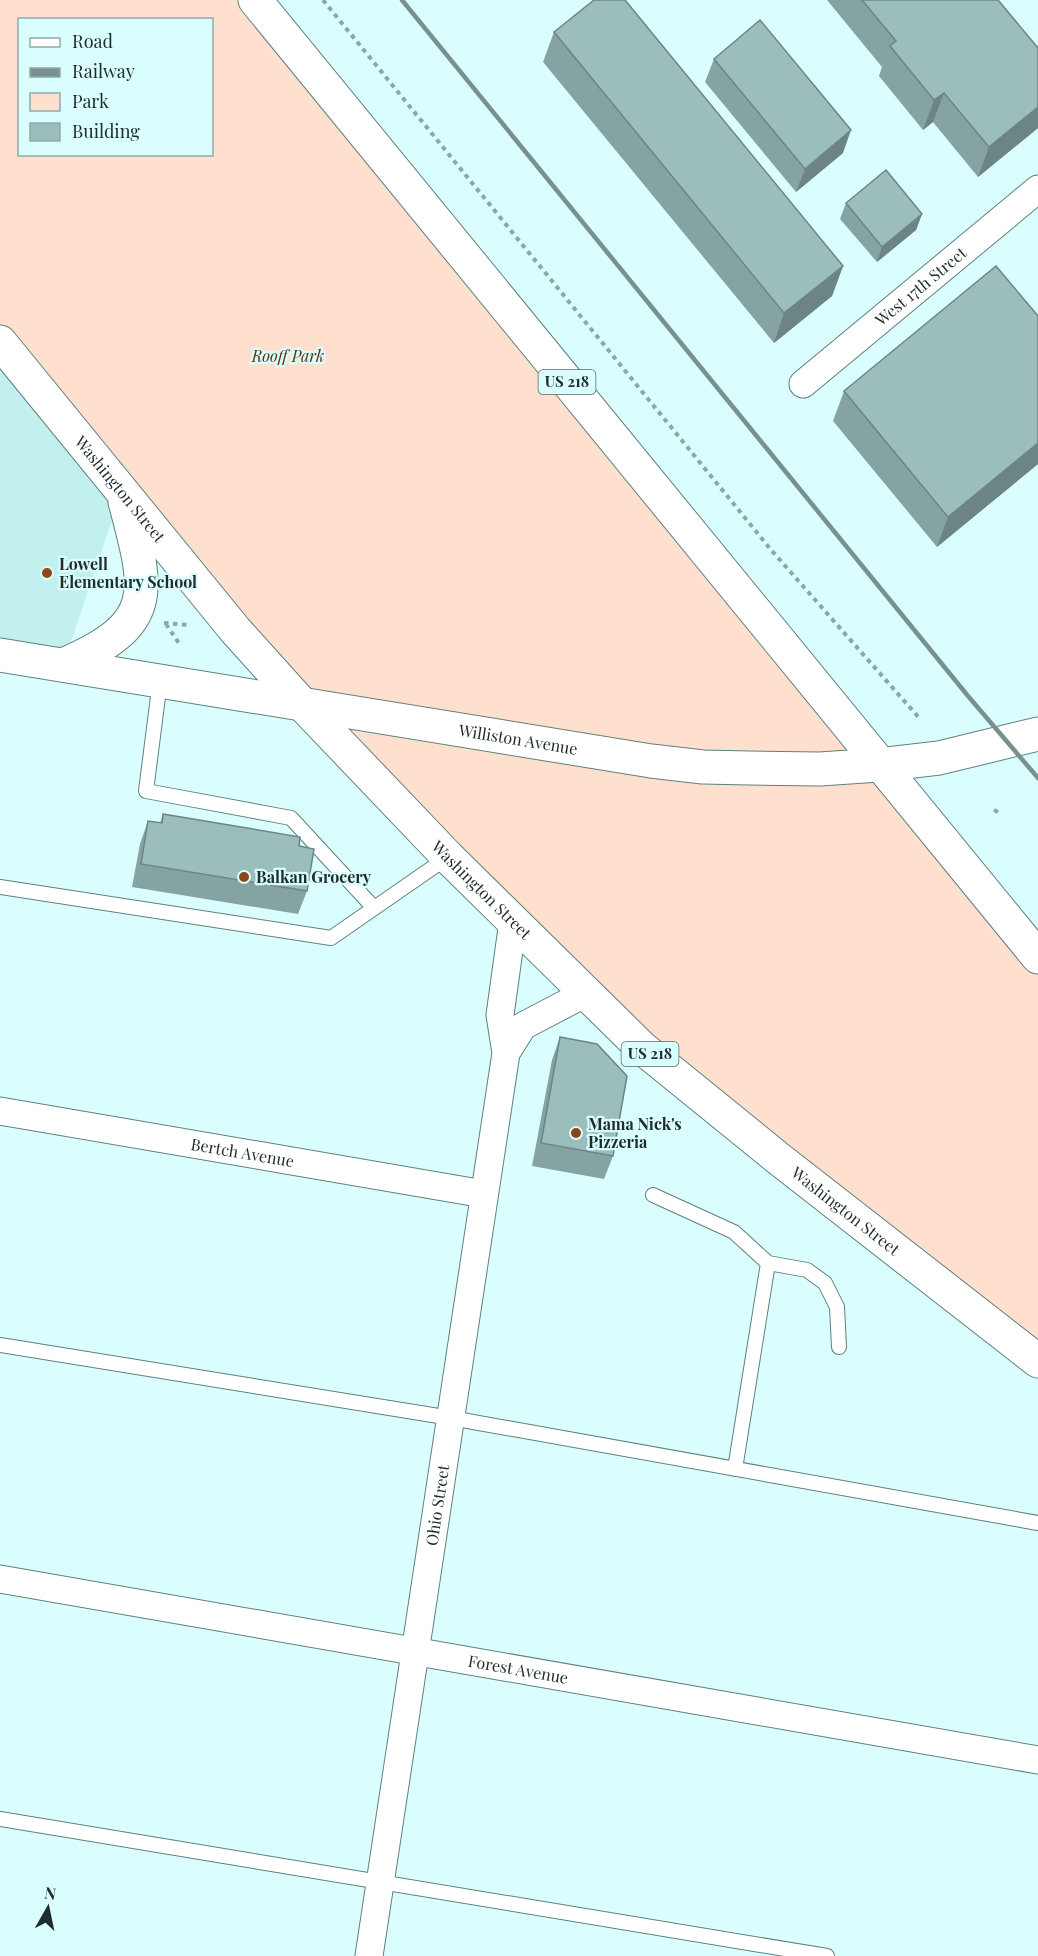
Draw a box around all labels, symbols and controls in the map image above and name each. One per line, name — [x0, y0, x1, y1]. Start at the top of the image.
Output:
legend — [18, 18, 213, 156]
text: Road — [72, 29, 113, 53]
text: Railway — [72, 59, 135, 83]
text: Park — [72, 89, 109, 113]
text: Building — [72, 119, 140, 143]
street label: West 17th Street — [870, 242, 971, 331]
park label: Rooff Park — [251, 345, 324, 366]
road number: US 218 — [538, 370, 596, 394]
street label: Washington Street — [70, 430, 171, 547]
place label: Lowell Elementary School — [59, 553, 197, 592]
marker: Lowell Elementary School — [40, 566, 54, 580]
street label: Williston Avenue — [456, 719, 579, 759]
street label: Washington Street — [427, 835, 536, 944]
place label: Balkan Grocery — [256, 866, 372, 887]
marker: Balkan Grocery — [237, 870, 251, 884]
road number: US 218 — [622, 1042, 678, 1066]
place label: Mama Nick's Pizzeria — [588, 1113, 682, 1152]
marker: Mama Nick's Pizzeria — [569, 1126, 583, 1140]
street label: Bertch Avenue — [189, 1133, 296, 1171]
street label: Washington Street — [787, 1161, 905, 1260]
street label: Ohio Street — [420, 1463, 453, 1547]
street label: Forest Avenue — [467, 1650, 570, 1688]
north arrow — [18, 1878, 78, 1938]
text: N — [43, 1881, 58, 1904]

